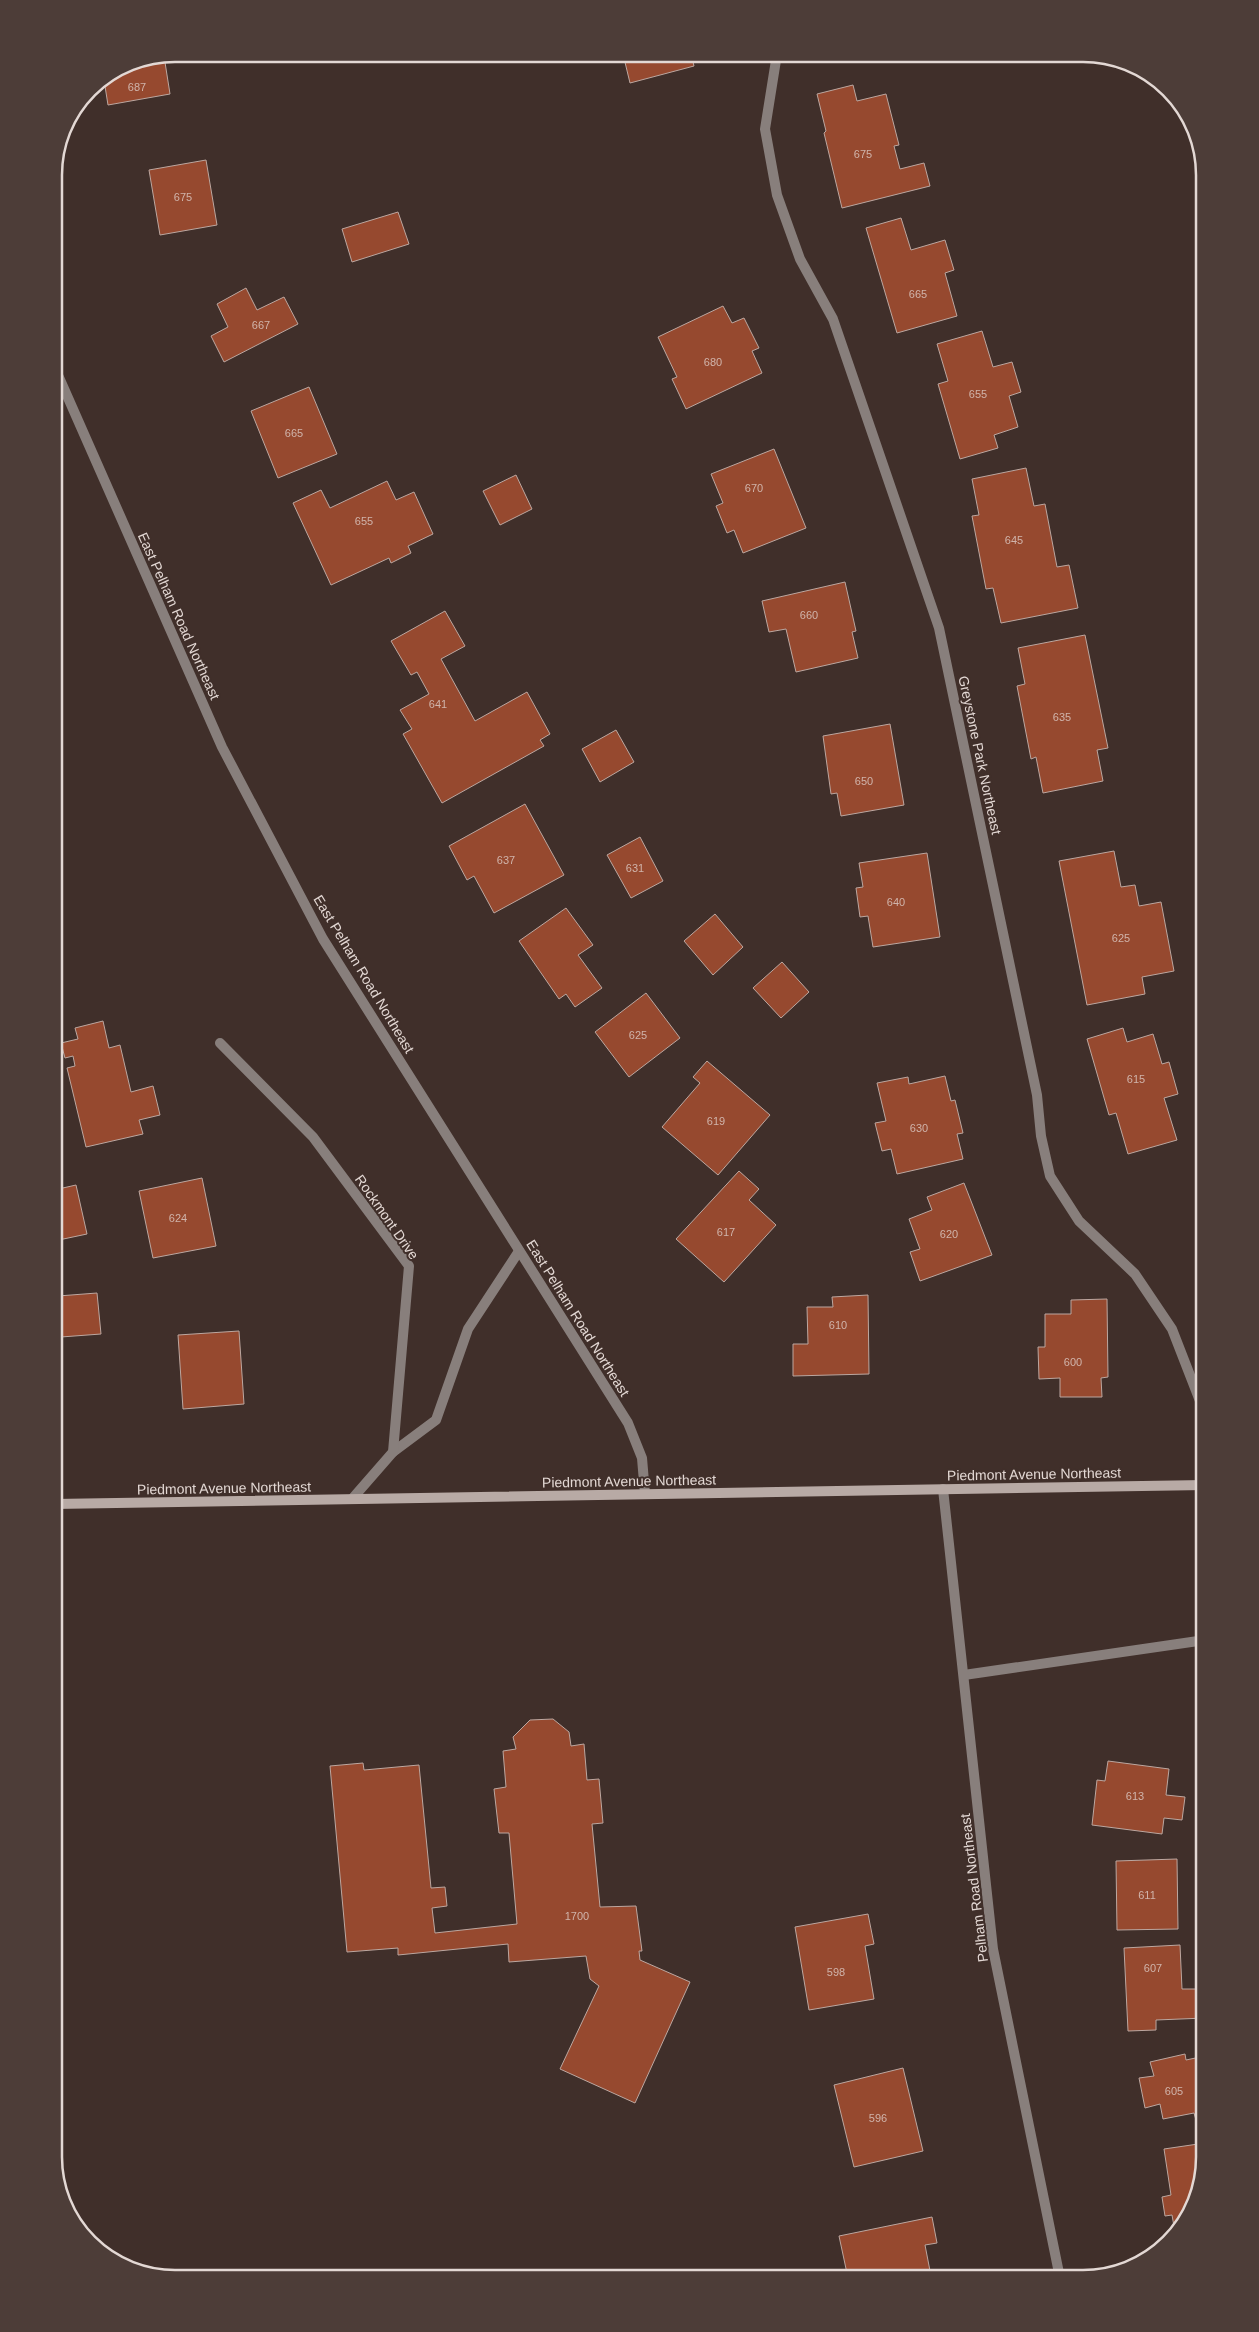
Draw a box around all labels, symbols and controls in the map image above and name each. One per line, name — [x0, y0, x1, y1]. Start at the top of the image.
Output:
house number: 687 — [128, 81, 146, 93]
house number: 675 — [854, 148, 872, 160]
house number: 675 — [174, 191, 192, 203]
house number: 665 — [909, 288, 927, 300]
house number: 667 — [252, 319, 270, 331]
house number: 680 — [704, 356, 722, 368]
house number: 655 — [969, 388, 987, 400]
house number: 665 — [285, 427, 303, 439]
house number: 670 — [745, 482, 763, 494]
house number: 655 — [355, 515, 373, 527]
street label: East Pelham Road Northeast — [135, 530, 223, 702]
house number: 645 — [1005, 534, 1023, 546]
house number: 660 — [800, 609, 818, 621]
street label: Greystone Park Northeast — [955, 674, 1005, 836]
house number: 641 — [429, 698, 447, 710]
house number: 635 — [1053, 711, 1071, 723]
house number: 650 — [855, 775, 873, 787]
house number: 637 — [497, 854, 515, 866]
house number: 631 — [626, 862, 644, 874]
street label: East Pelham Road Northeast — [310, 892, 418, 1056]
house number: 640 — [887, 896, 905, 908]
house number: 625 — [1112, 932, 1130, 944]
house number: 625 — [629, 1029, 647, 1041]
house number: 615 — [1127, 1073, 1145, 1085]
house number: 619 — [707, 1115, 725, 1127]
house number: 630 — [910, 1122, 928, 1134]
street label: Rockmont Drive — [352, 1172, 422, 1263]
house number: 624 — [169, 1212, 187, 1224]
house number: 617 — [717, 1226, 735, 1238]
house number: 620 — [940, 1228, 958, 1240]
street label: East Pelham Road Northeast — [523, 1237, 633, 1399]
house number: 610 — [829, 1319, 847, 1331]
house number: 600 — [1064, 1356, 1082, 1368]
street label: Piedmont Avenue Northeast — [947, 1464, 1121, 1484]
street label: Piedmont Avenue Northeast — [542, 1471, 716, 1491]
street label: Piedmont Avenue Northeast — [137, 1478, 311, 1498]
house number: 613 — [1126, 1790, 1144, 1802]
street label: Pelham Road Northeast — [957, 1813, 991, 1963]
house number: 611 — [1138, 1889, 1156, 1901]
house number: 1700 — [565, 1910, 589, 1922]
house number: 607 — [1144, 1962, 1162, 1974]
house number: 598 — [827, 1966, 845, 1978]
house number: 605 — [1165, 2085, 1183, 2097]
house number: 596 — [869, 2112, 887, 2124]

